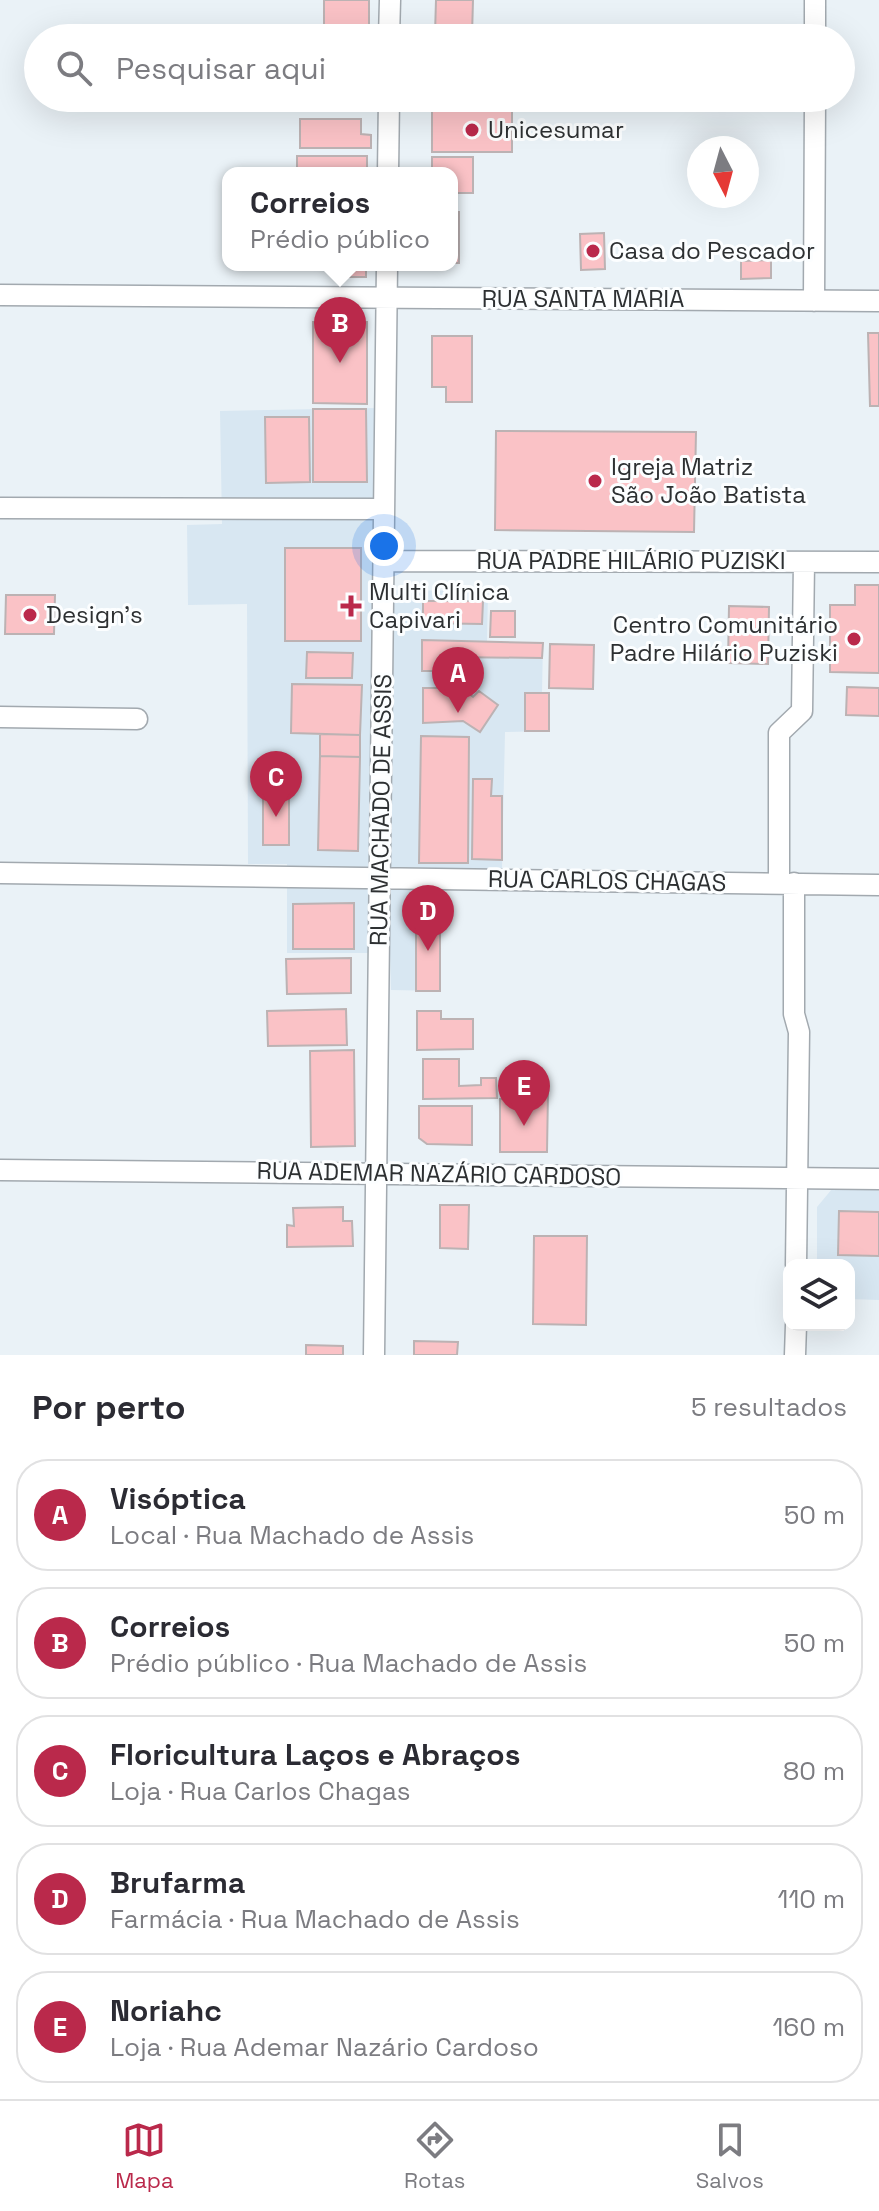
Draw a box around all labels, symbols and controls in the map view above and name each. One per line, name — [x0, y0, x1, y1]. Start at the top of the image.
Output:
search box — [24, 24, 855, 112]
icon: search — [52, 46, 96, 90]
text: Pesquisar aqui — [116, 49, 326, 88]
place label: Unicesumar — [488, 114, 624, 145]
marker: Unicesumar — [463, 121, 481, 139]
north arrow — [687, 136, 759, 208]
popup — [222, 167, 458, 271]
text: Correios — [250, 183, 370, 222]
text: Prédio público — [250, 222, 430, 256]
place label: Casa do Pescador — [609, 235, 815, 266]
marker: Casa do Pescador — [584, 242, 602, 260]
street label: RUA SANTA MARIA — [482, 283, 684, 314]
pin: B — [314, 297, 366, 363]
place label: Igreja Matriz São João Batista — [611, 451, 806, 510]
marker: Igreja Matriz São João Batista — [586, 472, 604, 490]
your location — [364, 526, 404, 566]
street label: RUA PADRE HILÁRIO PUZISKI — [476, 545, 786, 576]
place label: Multi Clínica Capivari — [369, 576, 510, 635]
marker: Multi Clínica Capivari — [340, 595, 362, 617]
place label: Design's — [46, 599, 143, 630]
marker: Design's — [21, 606, 39, 624]
place label: Centro Comunitário Padre Hilário Puziski — [610, 609, 838, 668]
marker: Centro Comunitário Padre Hilário Puziski — [845, 630, 863, 648]
pin: A — [432, 647, 484, 713]
street label: RUA MACHADO DE ASSIS — [363, 674, 398, 946]
pin: C — [250, 751, 302, 817]
street label: RUA CARLOS CHAGAS — [488, 863, 727, 898]
pin: D — [402, 885, 454, 951]
pin: E — [498, 1060, 550, 1126]
street label: RUA ADEMAR NAZÁRIO CARDOSO — [256, 1155, 622, 1192]
map controls — [783, 1259, 855, 1331]
button: layers — [783, 1259, 855, 1331]
text: Por perto — [32, 1386, 186, 1429]
text: 5 resultados — [691, 1390, 847, 1424]
text: Visóptica — [110, 1479, 246, 1518]
text: A — [52, 1498, 68, 1532]
text: 50 m — [784, 1498, 845, 1532]
text: Local · Rua Machado de Assis — [110, 1518, 474, 1552]
text: Correios — [110, 1607, 230, 1646]
text: B — [51, 1626, 69, 1660]
text: 50 m — [784, 1626, 845, 1660]
text: Prédio público · Rua Machado de Assis — [110, 1646, 587, 1680]
text: Floricultura Laços e Abraços — [110, 1735, 520, 1774]
text: C — [52, 1754, 68, 1788]
text: 80 m — [783, 1754, 845, 1788]
text: Loja · Rua Carlos Chagas — [110, 1774, 410, 1808]
text: Brufarma — [110, 1863, 245, 1902]
text: D — [51, 1882, 69, 1916]
text: 110 m — [778, 1882, 845, 1916]
text: Farmácia · Rua Machado de Assis — [110, 1902, 520, 1936]
text: Noriahc — [110, 1991, 222, 2030]
text: E — [53, 2010, 67, 2044]
text: 160 m — [773, 2010, 845, 2044]
text: Loja · Rua Ademar Nazário Cardoso — [110, 2030, 539, 2064]
tab: Mapa — [115, 2118, 174, 2194]
tab: Rotas — [404, 2118, 465, 2194]
tab: Salvos — [696, 2118, 764, 2194]

